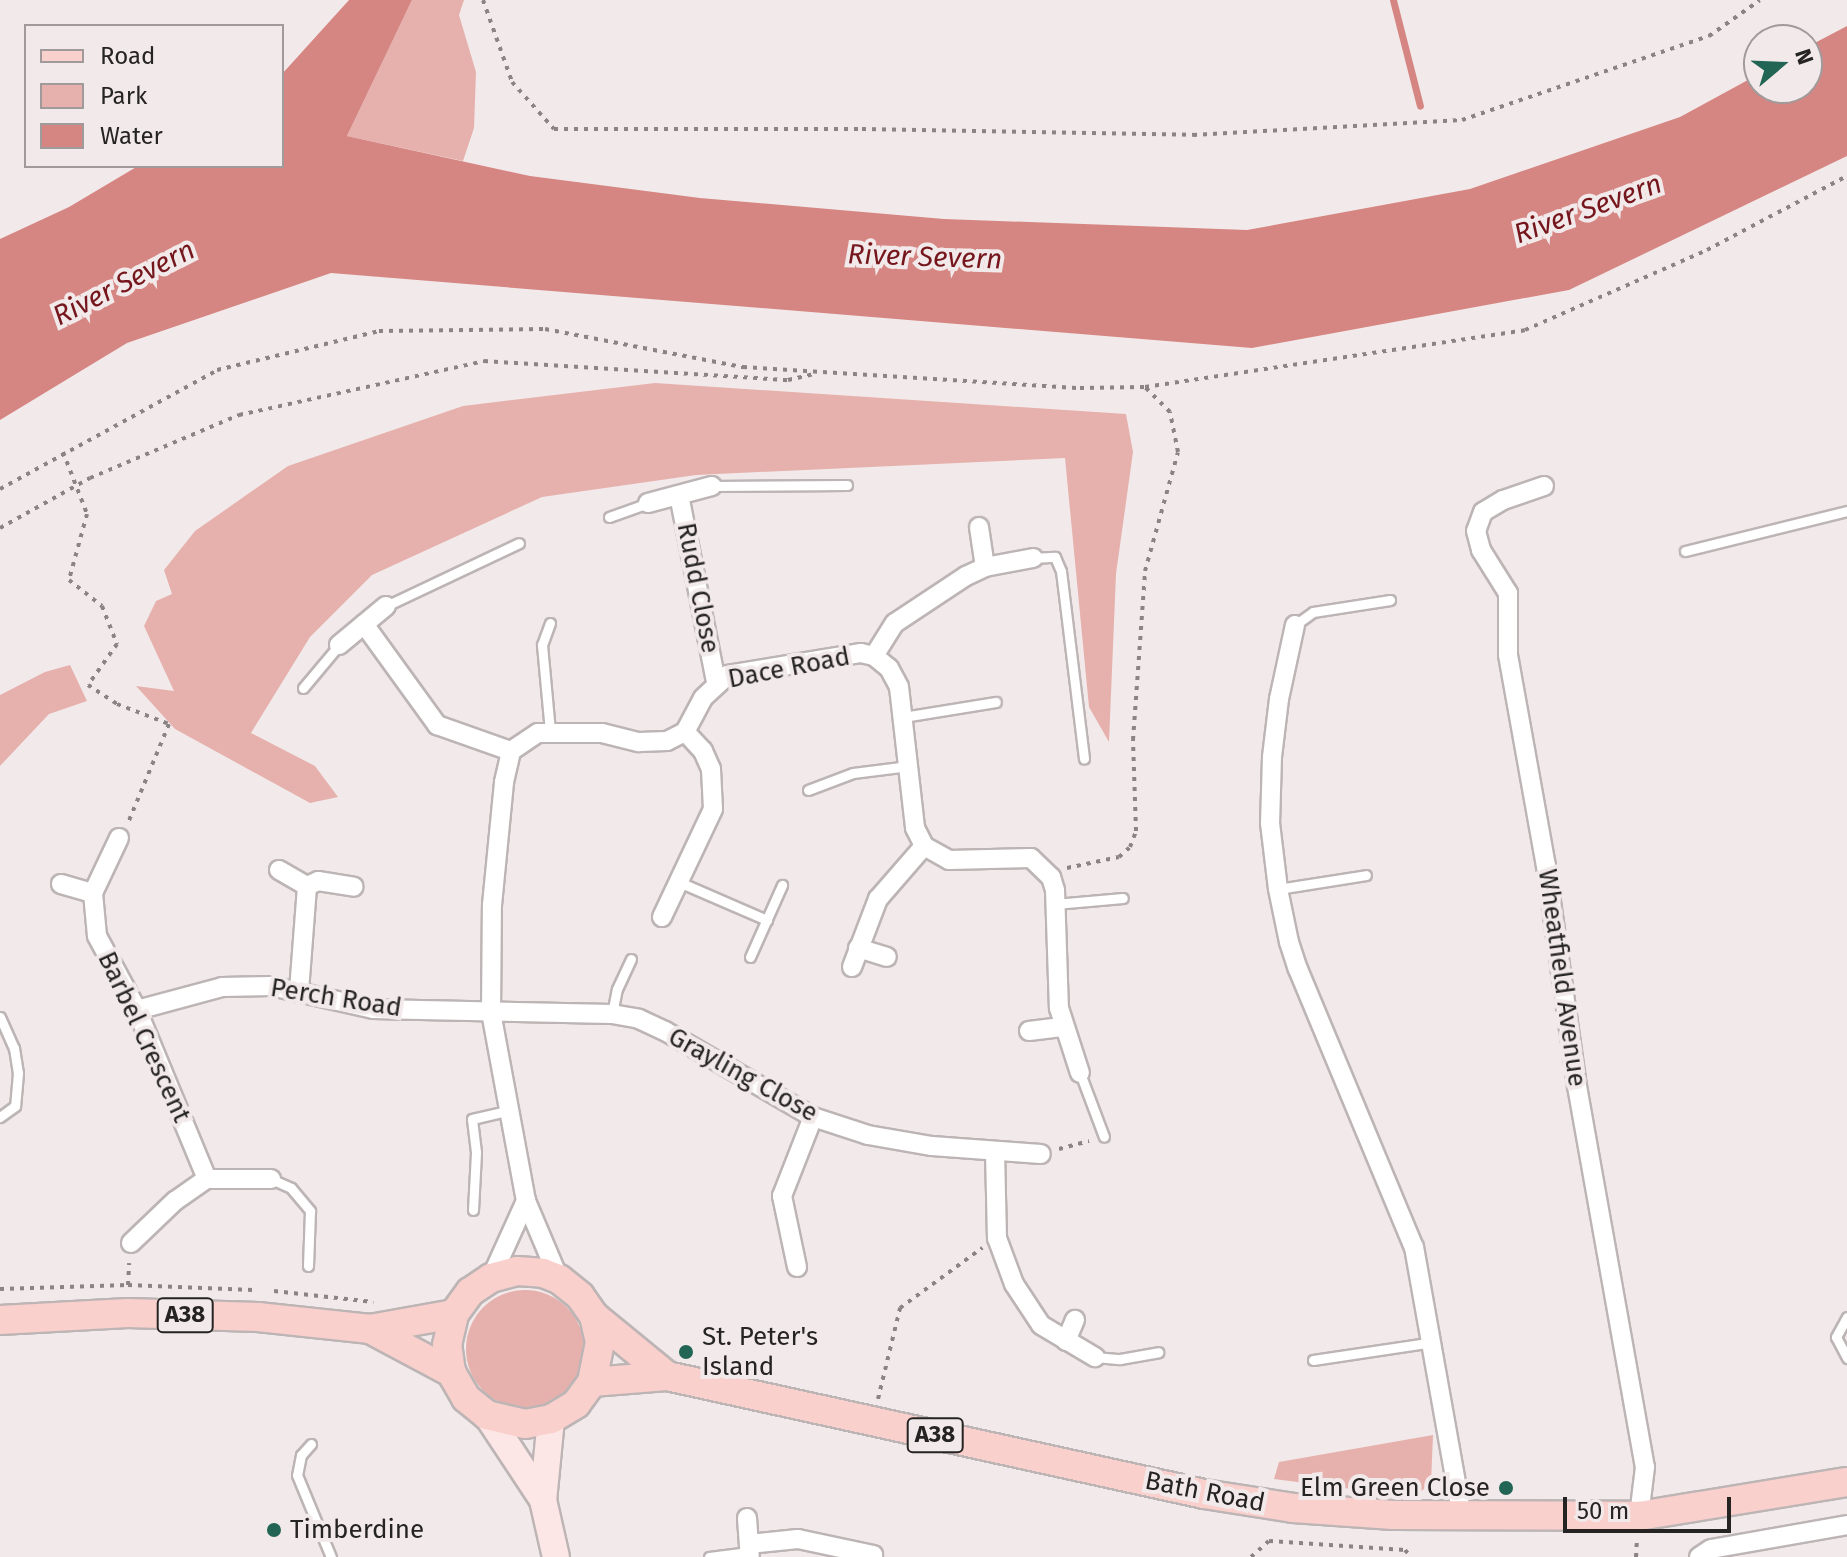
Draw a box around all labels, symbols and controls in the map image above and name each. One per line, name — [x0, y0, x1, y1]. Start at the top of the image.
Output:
legend — [24, 24, 284, 168]
north arrow — [1743, 24, 1823, 104]
text: Road — [100, 42, 155, 70]
text: N — [1789, 45, 1819, 68]
text: Park — [100, 82, 147, 110]
text: Water — [100, 122, 163, 150]
water label: River Severn — [1510, 167, 1666, 251]
water label: River Severn — [47, 233, 201, 333]
water label: River Severn — [847, 238, 1003, 276]
street label: Rudd Close — [670, 520, 726, 656]
street label: Dace Road — [725, 641, 853, 695]
street label: Wheatfield Avenue — [1531, 867, 1593, 1089]
street label: Barbel Crescent — [91, 947, 197, 1127]
street label: Perch Road — [268, 972, 404, 1024]
street label: Grayling Close — [663, 1021, 823, 1129]
road number: A38 — [155, 1295, 215, 1335]
place label: St. Peter's Island — [702, 1321, 818, 1382]
marker: St. Peter's Island — [677, 1343, 695, 1361]
road number: A38 — [905, 1415, 965, 1455]
street label: Bath Road — [1142, 1465, 1268, 1519]
place label: Elm Green Close — [1300, 1472, 1490, 1504]
marker: Elm Green Close — [1497, 1479, 1515, 1497]
scale bar — [1567, 1481, 1735, 1531]
text: 50 m — [1577, 1497, 1629, 1525]
place label: Timberdine — [290, 1514, 424, 1546]
marker: Timberdine — [265, 1521, 283, 1539]

